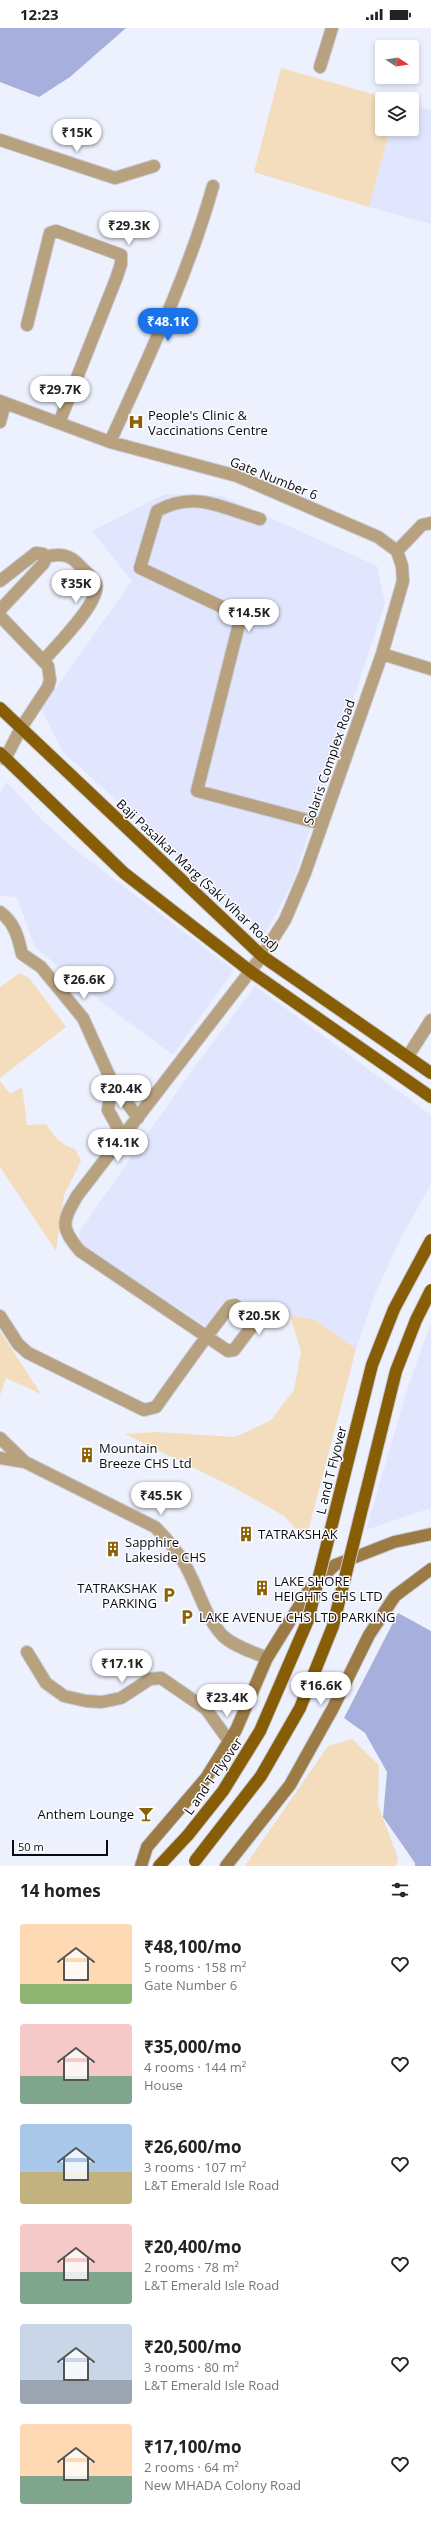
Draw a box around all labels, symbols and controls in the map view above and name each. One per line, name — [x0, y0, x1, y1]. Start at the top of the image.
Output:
text: 12:23 — [20, 4, 59, 24]
north arrow — [375, 40, 419, 84]
map controls — [375, 40, 419, 136]
button: layers — [375, 92, 419, 136]
pin: ₹15K — [53, 119, 101, 153]
text: ₹15K — [62, 123, 92, 141]
pin: ₹29.3K — [96, 212, 162, 246]
text: ₹29.3K — [108, 216, 150, 234]
pin: ₹48.1K — [135, 308, 201, 342]
text: ₹48.1K — [147, 312, 189, 330]
pin: ₹29.7K — [27, 376, 93, 410]
text: ₹29.7K — [39, 380, 81, 398]
place label: People's Clinic & Vaccinations Centre — [148, 406, 268, 439]
hospital icon: People's Clinic & Vaccinations Centre — [127, 413, 145, 431]
street label: Gate Number 6 — [227, 452, 321, 504]
pin: ₹35K — [52, 570, 100, 604]
text: ₹35K — [61, 574, 91, 592]
pin: ₹14.5K — [216, 599, 282, 633]
text: ₹14.5K — [228, 603, 270, 621]
street label: Solaris Complex Road — [299, 697, 359, 827]
street label: Baji Pasalkar Marg (Saki Vihar Road) — [113, 795, 283, 955]
pin: ₹26.6K — [51, 966, 117, 1000]
text: ₹26.6K — [63, 970, 105, 988]
pin: ₹20.4K — [88, 1075, 154, 1109]
text: ₹20.4K — [100, 1079, 142, 1097]
pin: ₹14.1K — [85, 1129, 151, 1163]
text: ₹14.1K — [97, 1133, 139, 1151]
pin: ₹20.5K — [226, 1302, 292, 1336]
text: ₹20.5K — [238, 1306, 280, 1324]
street label: L and T Flyover — [311, 1423, 351, 1516]
place label: Mountain Breeze CHS Ltd — [99, 1439, 192, 1472]
building icon: Mountain Breeze CHS Ltd — [78, 1446, 96, 1464]
pin: ₹45.5K — [128, 1482, 194, 1516]
text: ₹45.5K — [140, 1486, 182, 1504]
building icon: TATRAKSHAK — [237, 1525, 255, 1543]
place label: TATRAKSHAK — [258, 1525, 338, 1543]
place label: Sapphire Lakeside CHS — [125, 1533, 206, 1566]
building icon: Sapphire Lakeside CHS — [104, 1540, 122, 1558]
place label: LAKE SHORE HEIGHTS CHS LTD — [274, 1572, 383, 1605]
place label: TATRAKSHAK PARKING — [77, 1579, 157, 1612]
building icon: LAKE SHORE HEIGHTS CHS LTD — [253, 1579, 271, 1597]
parking icon: TATRAKSHAK PARKING — [160, 1586, 178, 1604]
parking icon: LAKE AVENUE CHS LTD PARKING — [178, 1608, 196, 1626]
place label: LAKE AVENUE CHS LTD PARKING — [199, 1608, 396, 1626]
pin: ₹17.1K — [89, 1650, 155, 1684]
text: ₹17.1K — [101, 1654, 143, 1672]
pin: ₹16.6K — [288, 1672, 354, 1706]
text: ₹16.6K — [300, 1676, 342, 1694]
pin: ₹23.4K — [194, 1684, 260, 1718]
text: ₹23.4K — [206, 1688, 248, 1706]
street label: L and T Flyover — [180, 1733, 247, 1818]
place label: Anthem Lounge — [38, 1805, 134, 1823]
bar icon: Anthem Lounge — [137, 1805, 155, 1823]
scale bar — [12, 1838, 108, 1857]
text: 50 m — [18, 1839, 44, 1854]
text: 14 homes — [20, 1879, 101, 1902]
icon: filters — [389, 1879, 411, 1901]
text: ₹48,100/mo — [144, 1935, 241, 1958]
icon: home — [52, 1940, 100, 1988]
icon: heart — [389, 1953, 411, 1975]
text: 5 rooms · 158 m² — [144, 1958, 246, 1976]
text: Gate Number 6 — [144, 1976, 237, 1994]
text: ₹35,000/mo — [144, 2035, 241, 2058]
icon: home — [52, 2040, 100, 2088]
icon: heart — [389, 2053, 411, 2075]
text: 4 rooms · 144 m² — [144, 2058, 246, 2076]
text: House — [144, 2076, 183, 2094]
text: ₹26,600/mo — [144, 2135, 241, 2158]
icon: home — [52, 2140, 100, 2188]
icon: heart — [389, 2153, 411, 2175]
text: 3 rooms · 107 m² — [144, 2158, 246, 2176]
text: L&T Emerald Isle Road — [144, 2176, 279, 2194]
text: ₹20,400/mo — [144, 2235, 241, 2258]
icon: home — [52, 2240, 100, 2288]
icon: heart — [389, 2253, 411, 2275]
text: 2 rooms · 78 m² — [144, 2258, 239, 2276]
text: L&T Emerald Isle Road — [144, 2276, 279, 2294]
text: ₹20,500/mo — [144, 2335, 241, 2358]
icon: home — [52, 2340, 100, 2388]
icon: heart — [389, 2353, 411, 2375]
text: 3 rooms · 80 m² — [144, 2358, 239, 2376]
text: L&T Emerald Isle Road — [144, 2376, 279, 2394]
text: ₹17,100/mo — [144, 2435, 241, 2458]
icon: home — [52, 2440, 100, 2488]
icon: heart — [389, 2453, 411, 2475]
text: 2 rooms · 64 m² — [144, 2458, 239, 2476]
text: New MHADA Colony Road — [144, 2476, 301, 2494]

